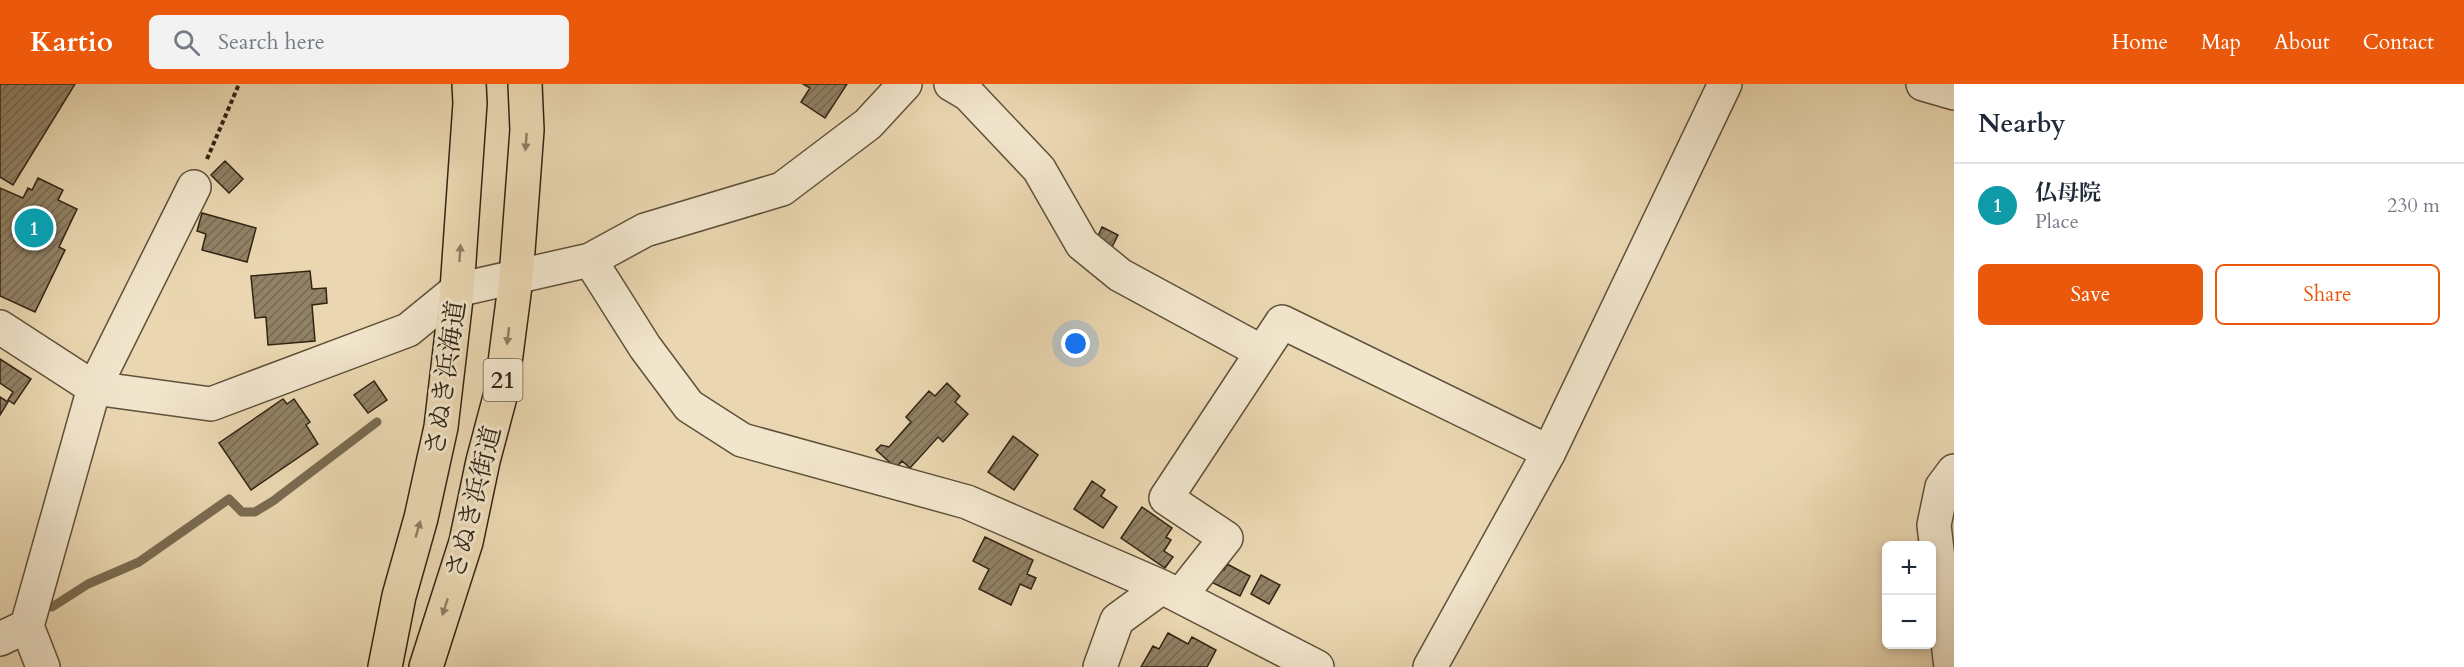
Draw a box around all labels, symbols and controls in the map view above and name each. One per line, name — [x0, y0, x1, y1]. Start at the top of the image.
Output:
search box — [149, 15, 569, 69]
text: Kartio — [30, 23, 113, 61]
icon: search — [170, 26, 203, 59]
text: Search here — [218, 27, 325, 57]
text: Home — [2112, 28, 2168, 57]
text: Map — [2201, 28, 2241, 57]
text: About — [2274, 28, 2330, 57]
text: Contact — [2363, 28, 2434, 57]
text: Nearby — [1978, 106, 2066, 141]
one-way arrow — [521, 133, 531, 152]
text: 仏母院 — [2035, 178, 2101, 208]
text: 1 — [1992, 192, 2003, 219]
text: 230 m — [2387, 192, 2440, 219]
pin: 1 — [15, 206, 54, 250]
text: Place — [2035, 208, 2079, 235]
one-way arrow — [455, 244, 464, 263]
button: Save — [1978, 264, 2203, 325]
button: Share — [2215, 264, 2440, 325]
street label: さぬき浜海道 — [417, 298, 474, 458]
one-way arrow — [503, 327, 513, 346]
your location — [1061, 329, 1090, 358]
road number: 21 — [484, 359, 522, 401]
street label: さぬき浜街道 — [438, 422, 509, 582]
one-way arrow — [414, 520, 423, 538]
map controls — [1882, 541, 1936, 649]
button: + — [1882, 541, 1936, 595]
button: − — [1882, 595, 1936, 649]
one-way arrow — [439, 598, 449, 616]

